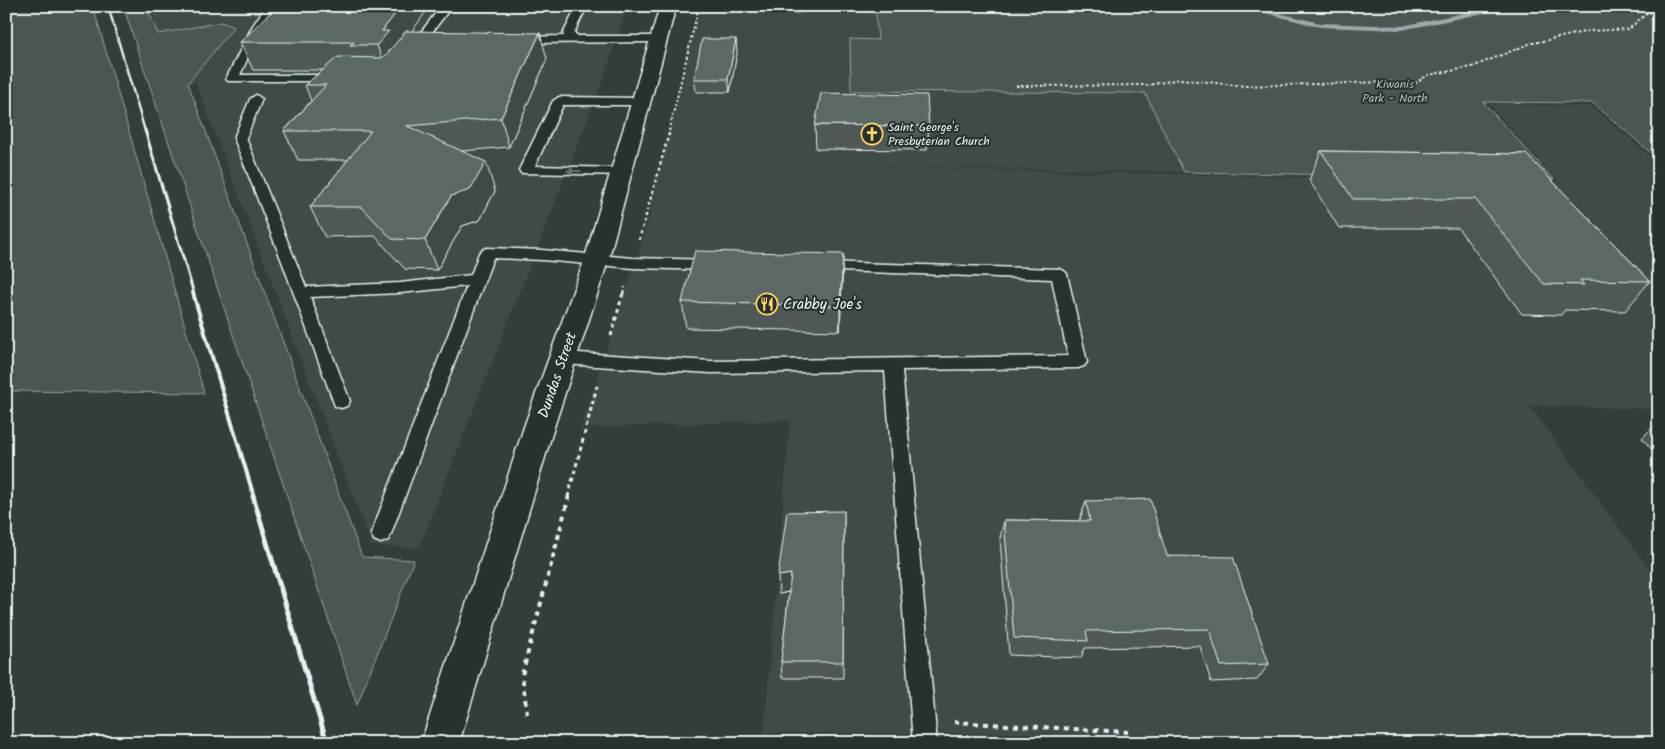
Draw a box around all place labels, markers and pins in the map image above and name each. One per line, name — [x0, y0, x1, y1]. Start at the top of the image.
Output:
place label: Saint George's Presbyterian Church — [888, 118, 990, 151]
church icon: Saint George's Presbyterian Church — [860, 122, 884, 146]
restaurant icon: Crabby Joe's — [755, 292, 779, 316]
place label: Crabby Joe's — [783, 293, 863, 317]

